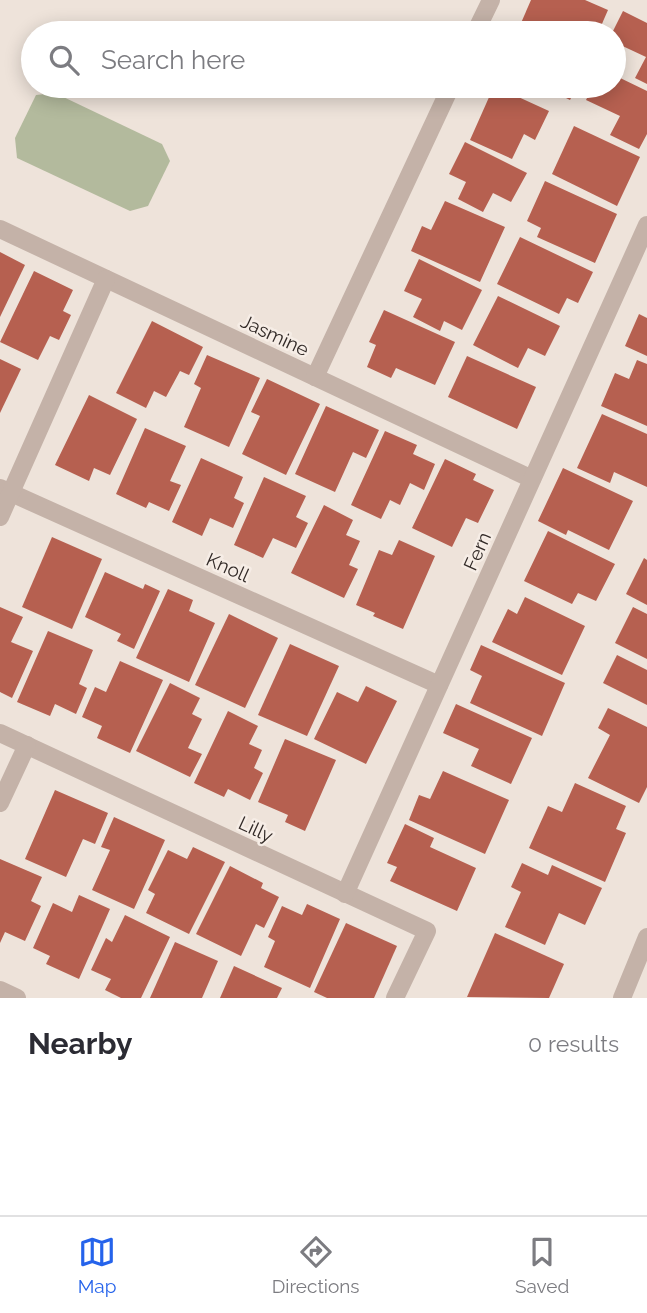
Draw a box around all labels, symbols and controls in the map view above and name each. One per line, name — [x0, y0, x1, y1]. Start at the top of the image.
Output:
search box — [21, 21, 626, 98]
icon: search — [45, 41, 83, 79]
text: Search here — [101, 45, 245, 75]
street label: Jasmine — [238, 310, 312, 360]
street label: Fern — [459, 528, 495, 574]
street label: Knoll — [203, 548, 254, 587]
street label: Lilly — [235, 812, 277, 846]
text: Nearby — [28, 1026, 132, 1061]
text: 0 results — [528, 1030, 619, 1057]
tab: Map — [78, 1233, 116, 1297]
tab: Directions — [272, 1233, 360, 1297]
tab: Saved — [515, 1233, 569, 1297]

